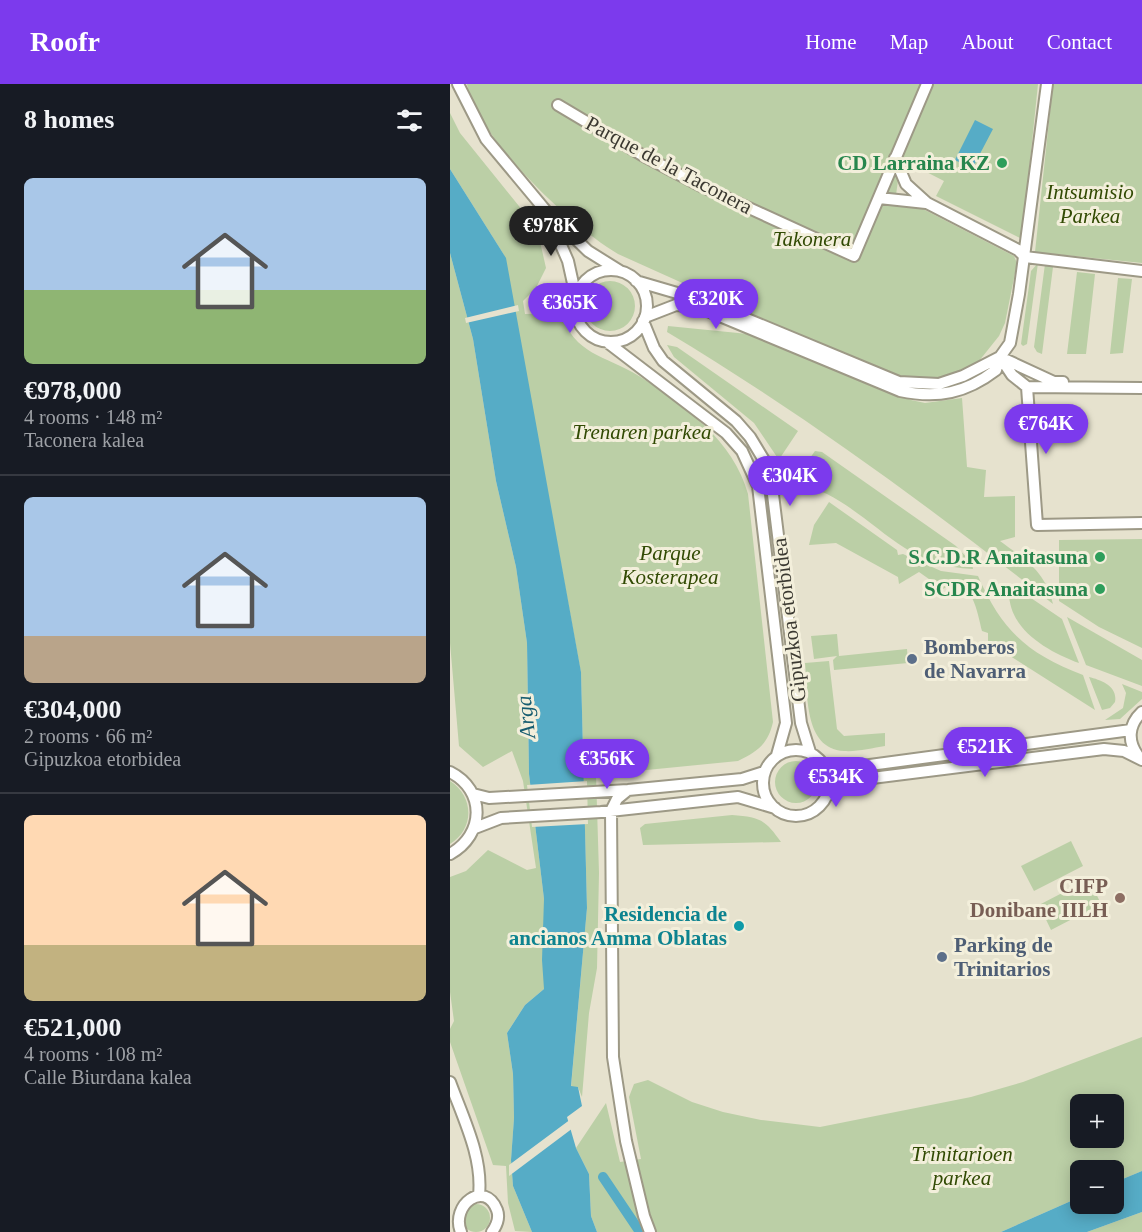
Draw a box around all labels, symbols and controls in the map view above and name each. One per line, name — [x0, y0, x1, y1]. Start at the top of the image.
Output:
text: Roofr — [30, 26, 100, 57]
text: Home — [805, 30, 857, 54]
text: Map — [890, 30, 928, 54]
text: About — [961, 30, 1014, 54]
text: Contact — [1047, 30, 1112, 54]
icon: filters — [393, 104, 426, 137]
text: 8 homes — [24, 105, 114, 134]
street label: Parque de la Taconera — [582, 111, 757, 219]
place label: CD Larraina KZ — [837, 151, 990, 175]
marker: CD Larraina KZ — [995, 156, 1009, 170]
park label: Intsumisio Parkea — [1045, 180, 1134, 228]
pin: €978K — [509, 206, 593, 257]
text: €978K — [523, 214, 579, 236]
icon: home — [171, 217, 279, 325]
park label: Takonera — [773, 227, 851, 251]
pin: €320K — [674, 279, 758, 330]
pin: €365K — [528, 283, 612, 334]
text: €320K — [688, 287, 744, 309]
text: €365K — [542, 291, 598, 313]
text: €978,000 — [24, 376, 122, 405]
pin: €764K — [1004, 404, 1088, 455]
text: 4 rooms · 148 m² — [24, 406, 162, 428]
text: €764K — [1018, 412, 1074, 434]
park label: Trenaren parkea — [572, 420, 712, 444]
text: Taconera kalea — [24, 429, 144, 451]
pin: €304K — [748, 456, 832, 507]
text: €304K — [762, 464, 818, 486]
icon: home — [171, 536, 279, 644]
street label: Gipuzkoa etorbidea — [767, 536, 811, 703]
park label: Parque Kosterapea — [621, 541, 718, 589]
place label: S.C.D.R Anaitasuna — [908, 545, 1088, 569]
marker: S.C.D.R Anaitasuna — [1093, 550, 1107, 564]
place label: SCDR Anaitasuna — [924, 577, 1088, 601]
marker: SCDR Anaitasuna — [1093, 582, 1107, 596]
place label: Bomberos de Navarra — [924, 635, 1027, 683]
marker: Bomberos de Navarra — [905, 652, 919, 666]
water label: Arga — [511, 694, 540, 742]
text: €304,000 — [24, 695, 122, 724]
text: 2 rooms · 66 m² — [24, 725, 152, 747]
pin: €521K — [943, 727, 1027, 778]
text: €521K — [957, 735, 1013, 757]
pin: €356K — [565, 739, 649, 790]
text: €356K — [579, 747, 635, 769]
text: Gipuzkoa etorbidea — [24, 748, 181, 770]
pin: €534K — [794, 757, 878, 808]
text: €534K — [808, 765, 864, 787]
icon: home — [171, 854, 279, 962]
place label: CIFP Donibane IILH — [970, 874, 1108, 922]
marker: CIFP Donibane IILH — [1113, 891, 1127, 905]
place label: Residencia de ancianos Amma Oblatas — [509, 902, 727, 950]
marker: Residencia de ancianos Amma Oblatas — [732, 919, 746, 933]
place label: Parking de Trinitarios — [954, 933, 1053, 981]
marker: Parking de Trinitarios — [935, 950, 949, 964]
text: €521,000 — [24, 1013, 122, 1042]
text: 4 rooms · 108 m² — [24, 1043, 162, 1065]
text: Calle Biurdana kalea — [24, 1066, 192, 1088]
map controls — [1070, 1094, 1124, 1214]
button: + — [1070, 1094, 1124, 1148]
park label: Trinitarioen parkea — [911, 1142, 1013, 1190]
button: − — [1070, 1160, 1124, 1214]

